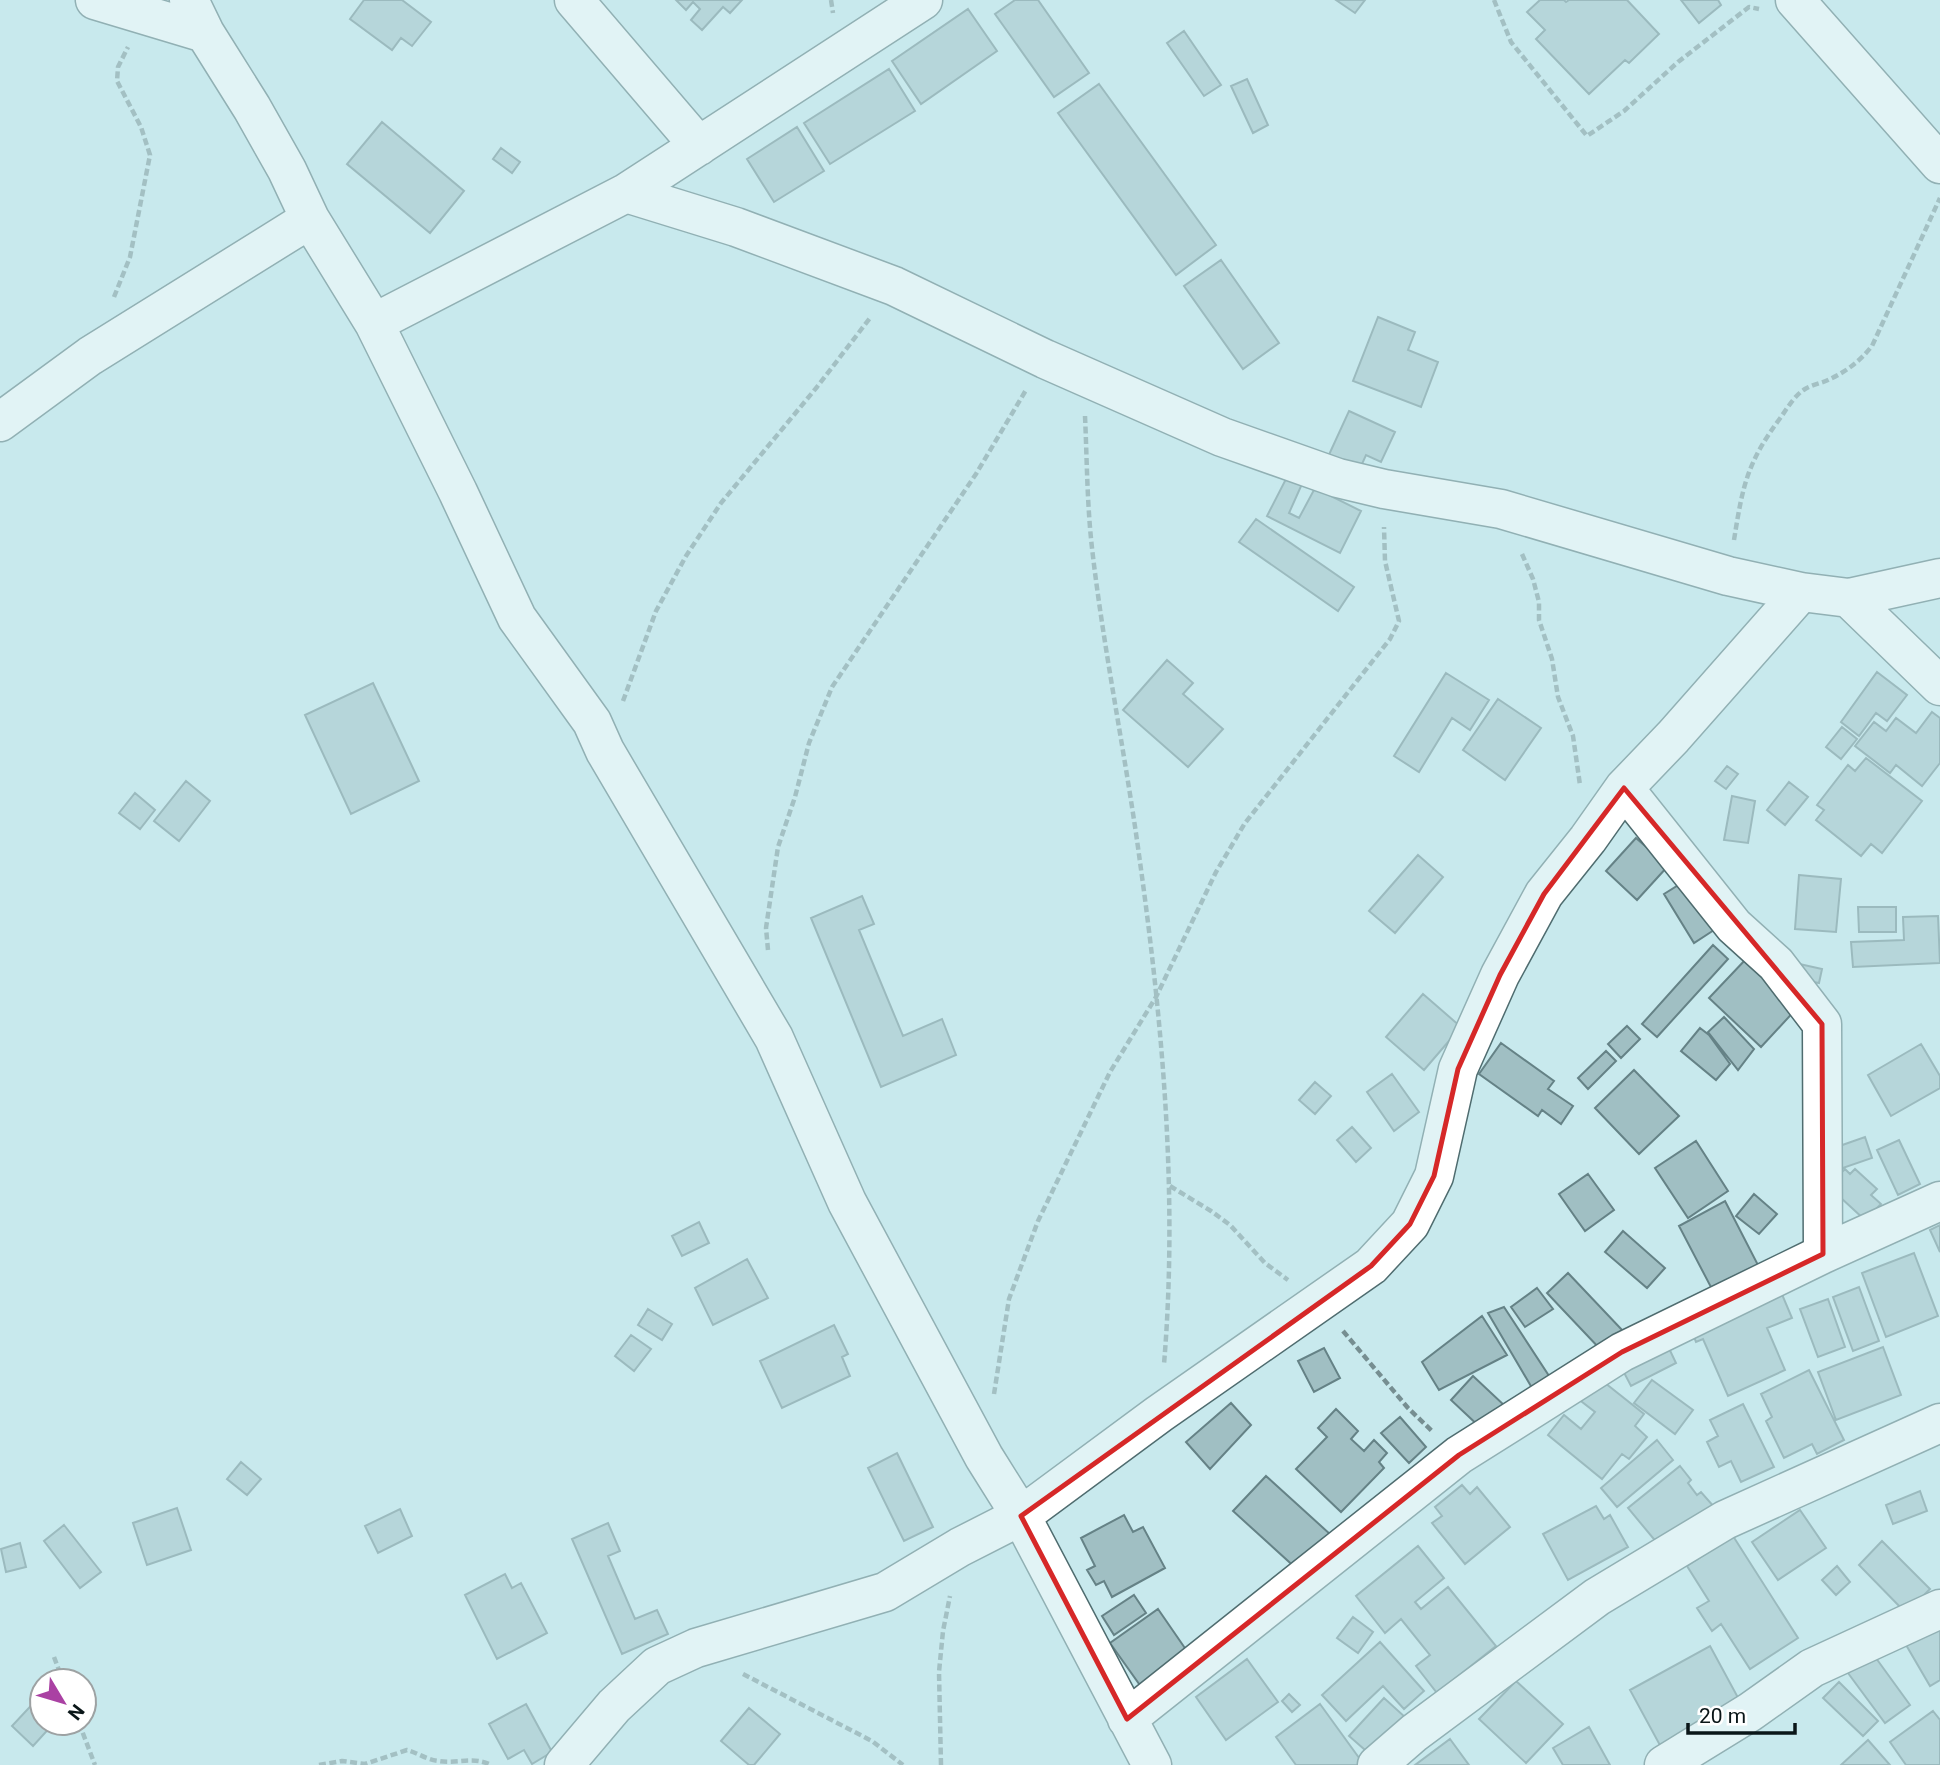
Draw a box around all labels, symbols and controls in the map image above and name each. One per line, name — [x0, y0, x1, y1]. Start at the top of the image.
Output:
north arrow — [28, 1667, 98, 1737]
scale bar — [1688, 1692, 1795, 1736]
text: N — [63, 1700, 89, 1725]
text: 20 m — [1699, 1704, 1746, 1728]

